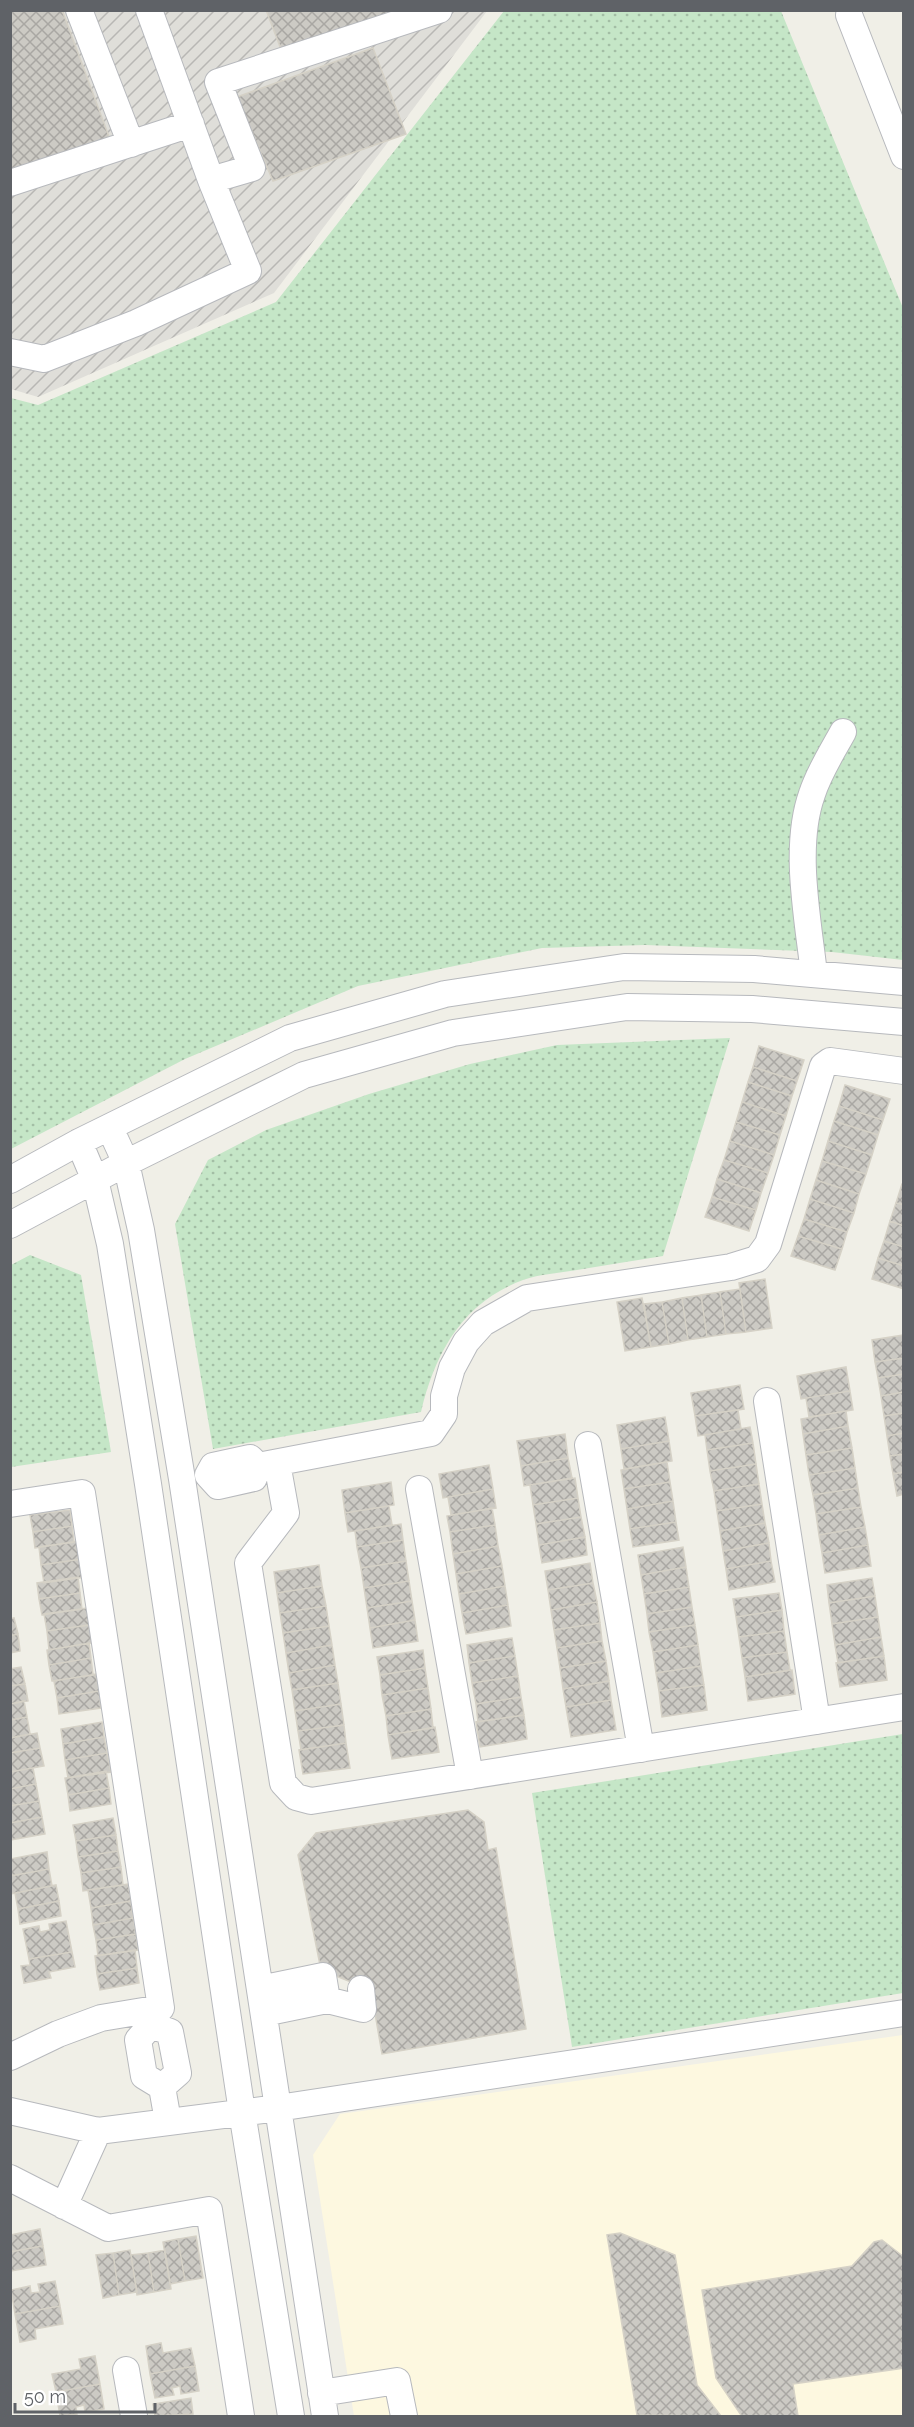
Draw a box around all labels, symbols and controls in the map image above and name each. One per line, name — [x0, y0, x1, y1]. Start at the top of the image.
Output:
scale bar — [15, 2376, 154, 2414]
text: 50 m — [24, 2386, 66, 2407]

